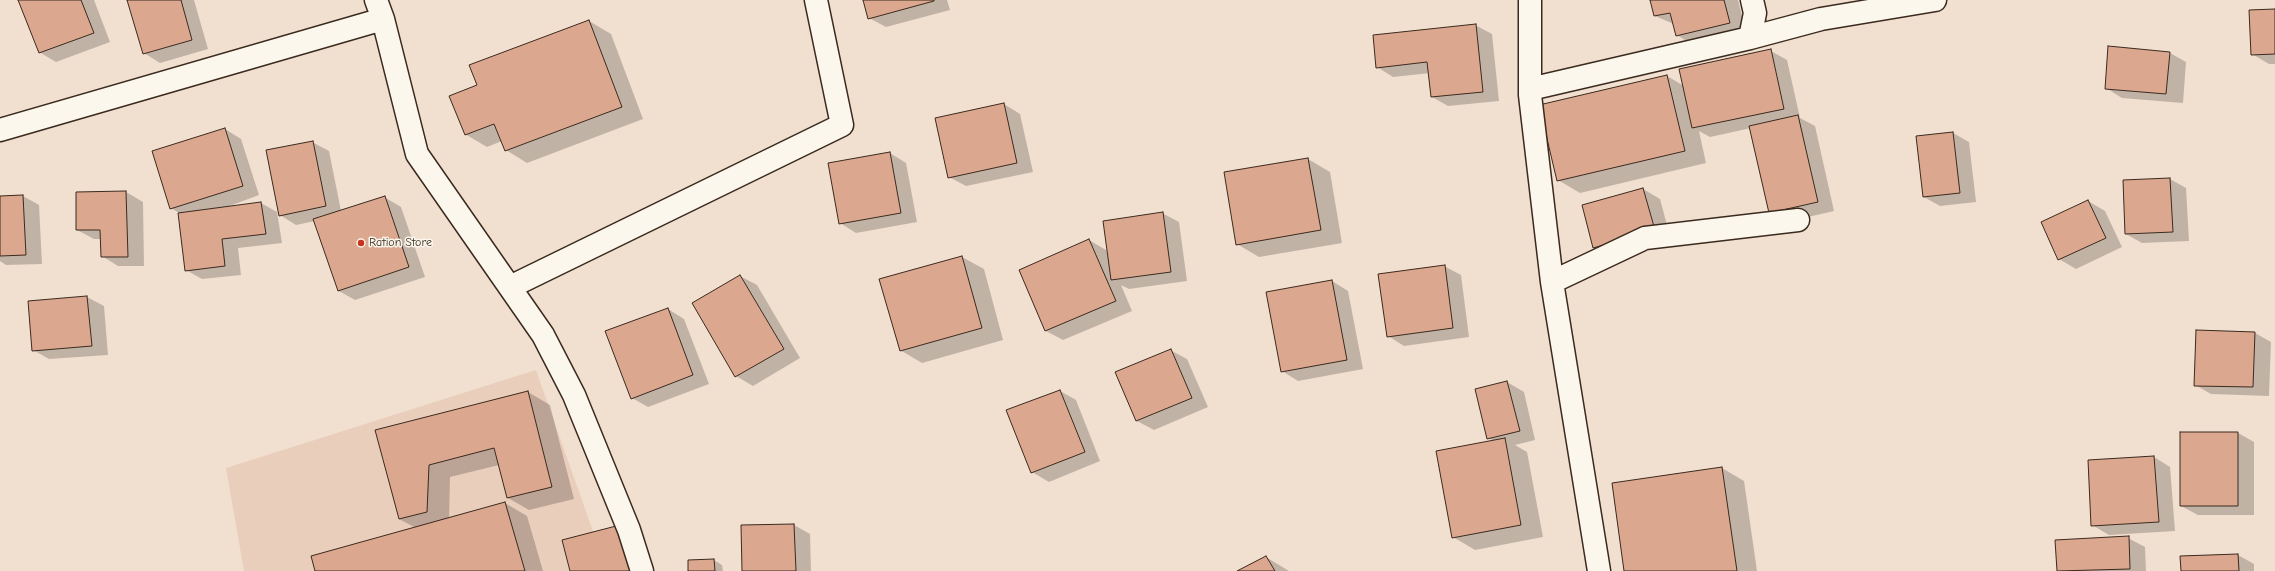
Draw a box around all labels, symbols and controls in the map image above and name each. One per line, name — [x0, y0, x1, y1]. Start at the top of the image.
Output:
place label: Ration Store — [369, 236, 432, 250]
marker: Ration Store — [356, 238, 366, 248]

